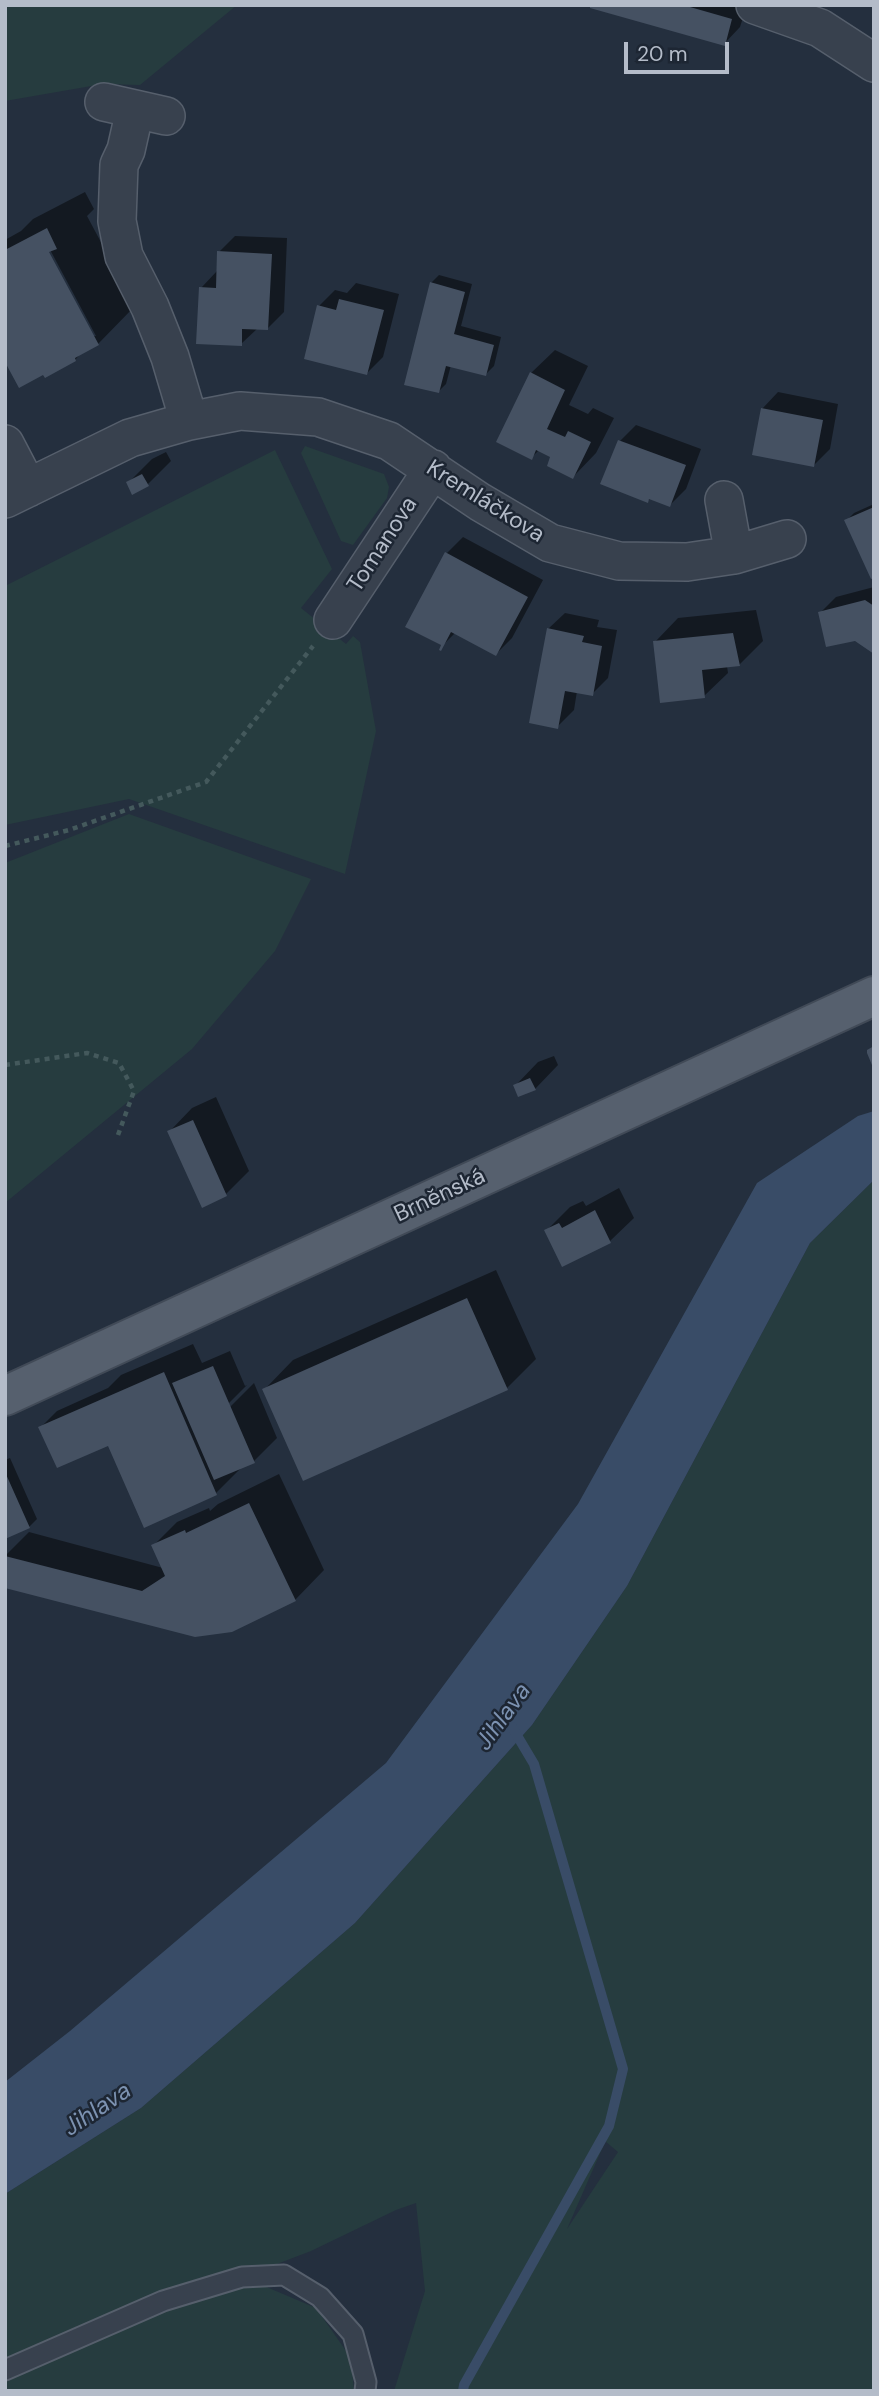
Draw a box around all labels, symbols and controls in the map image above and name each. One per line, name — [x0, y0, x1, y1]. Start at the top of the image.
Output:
scale bar — [627, 28, 732, 72]
text: 20 m — [637, 40, 688, 68]
street label: Kremláčkova — [421, 455, 549, 549]
street label: Tomanova — [342, 492, 424, 598]
street label: Brněnská — [390, 1163, 490, 1229]
water label: Jihlava — [470, 1678, 538, 1756]
water label: Jihlava — [59, 2077, 137, 2143]

